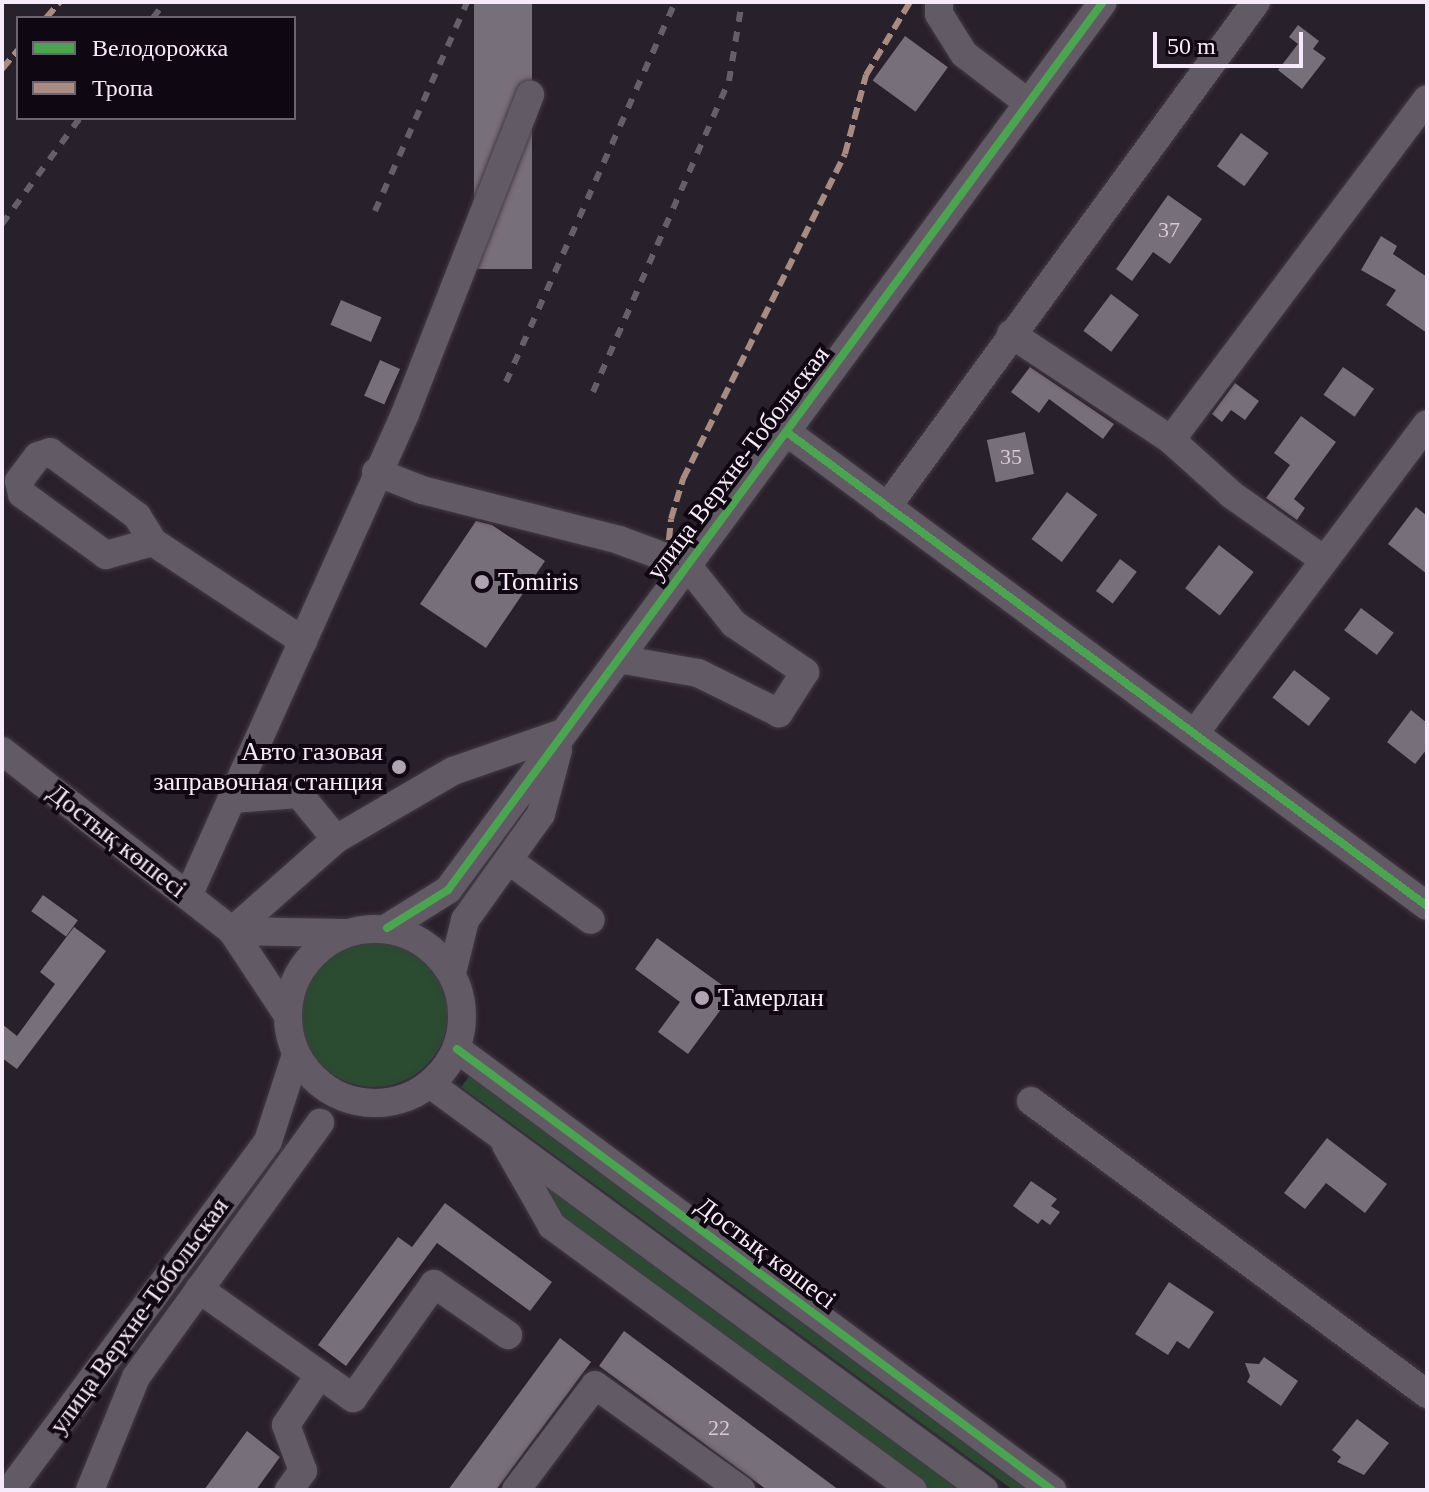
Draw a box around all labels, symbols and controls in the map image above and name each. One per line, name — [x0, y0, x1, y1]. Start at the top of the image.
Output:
legend — [16, 16, 296, 120]
scale bar — [1157, 16, 1307, 66]
text: 50 m — [1167, 33, 1216, 59]
text: Велодорожка — [92, 35, 228, 61]
text: Тропа — [92, 75, 153, 101]
house number: 37 — [1158, 217, 1180, 243]
street label: улица Верхне-Тобольская — [640, 340, 836, 586]
house number: 35 — [1000, 444, 1022, 470]
place label: Tomiris — [498, 566, 579, 598]
marker: Tomiris — [473, 573, 491, 591]
place label: Авто газовая заправочная станция — [153, 736, 383, 798]
marker: Авто газовая заправочная станция — [390, 758, 408, 776]
street label: Достық көшесі — [41, 777, 193, 905]
place label: Тамерлан — [718, 982, 824, 1014]
marker: Тамерлан — [693, 989, 711, 1007]
street label: Достық көшесі — [690, 1190, 842, 1316]
street label: улица Верхне-Тобольская — [43, 1192, 235, 1440]
house number: 22 — [708, 1415, 730, 1441]

